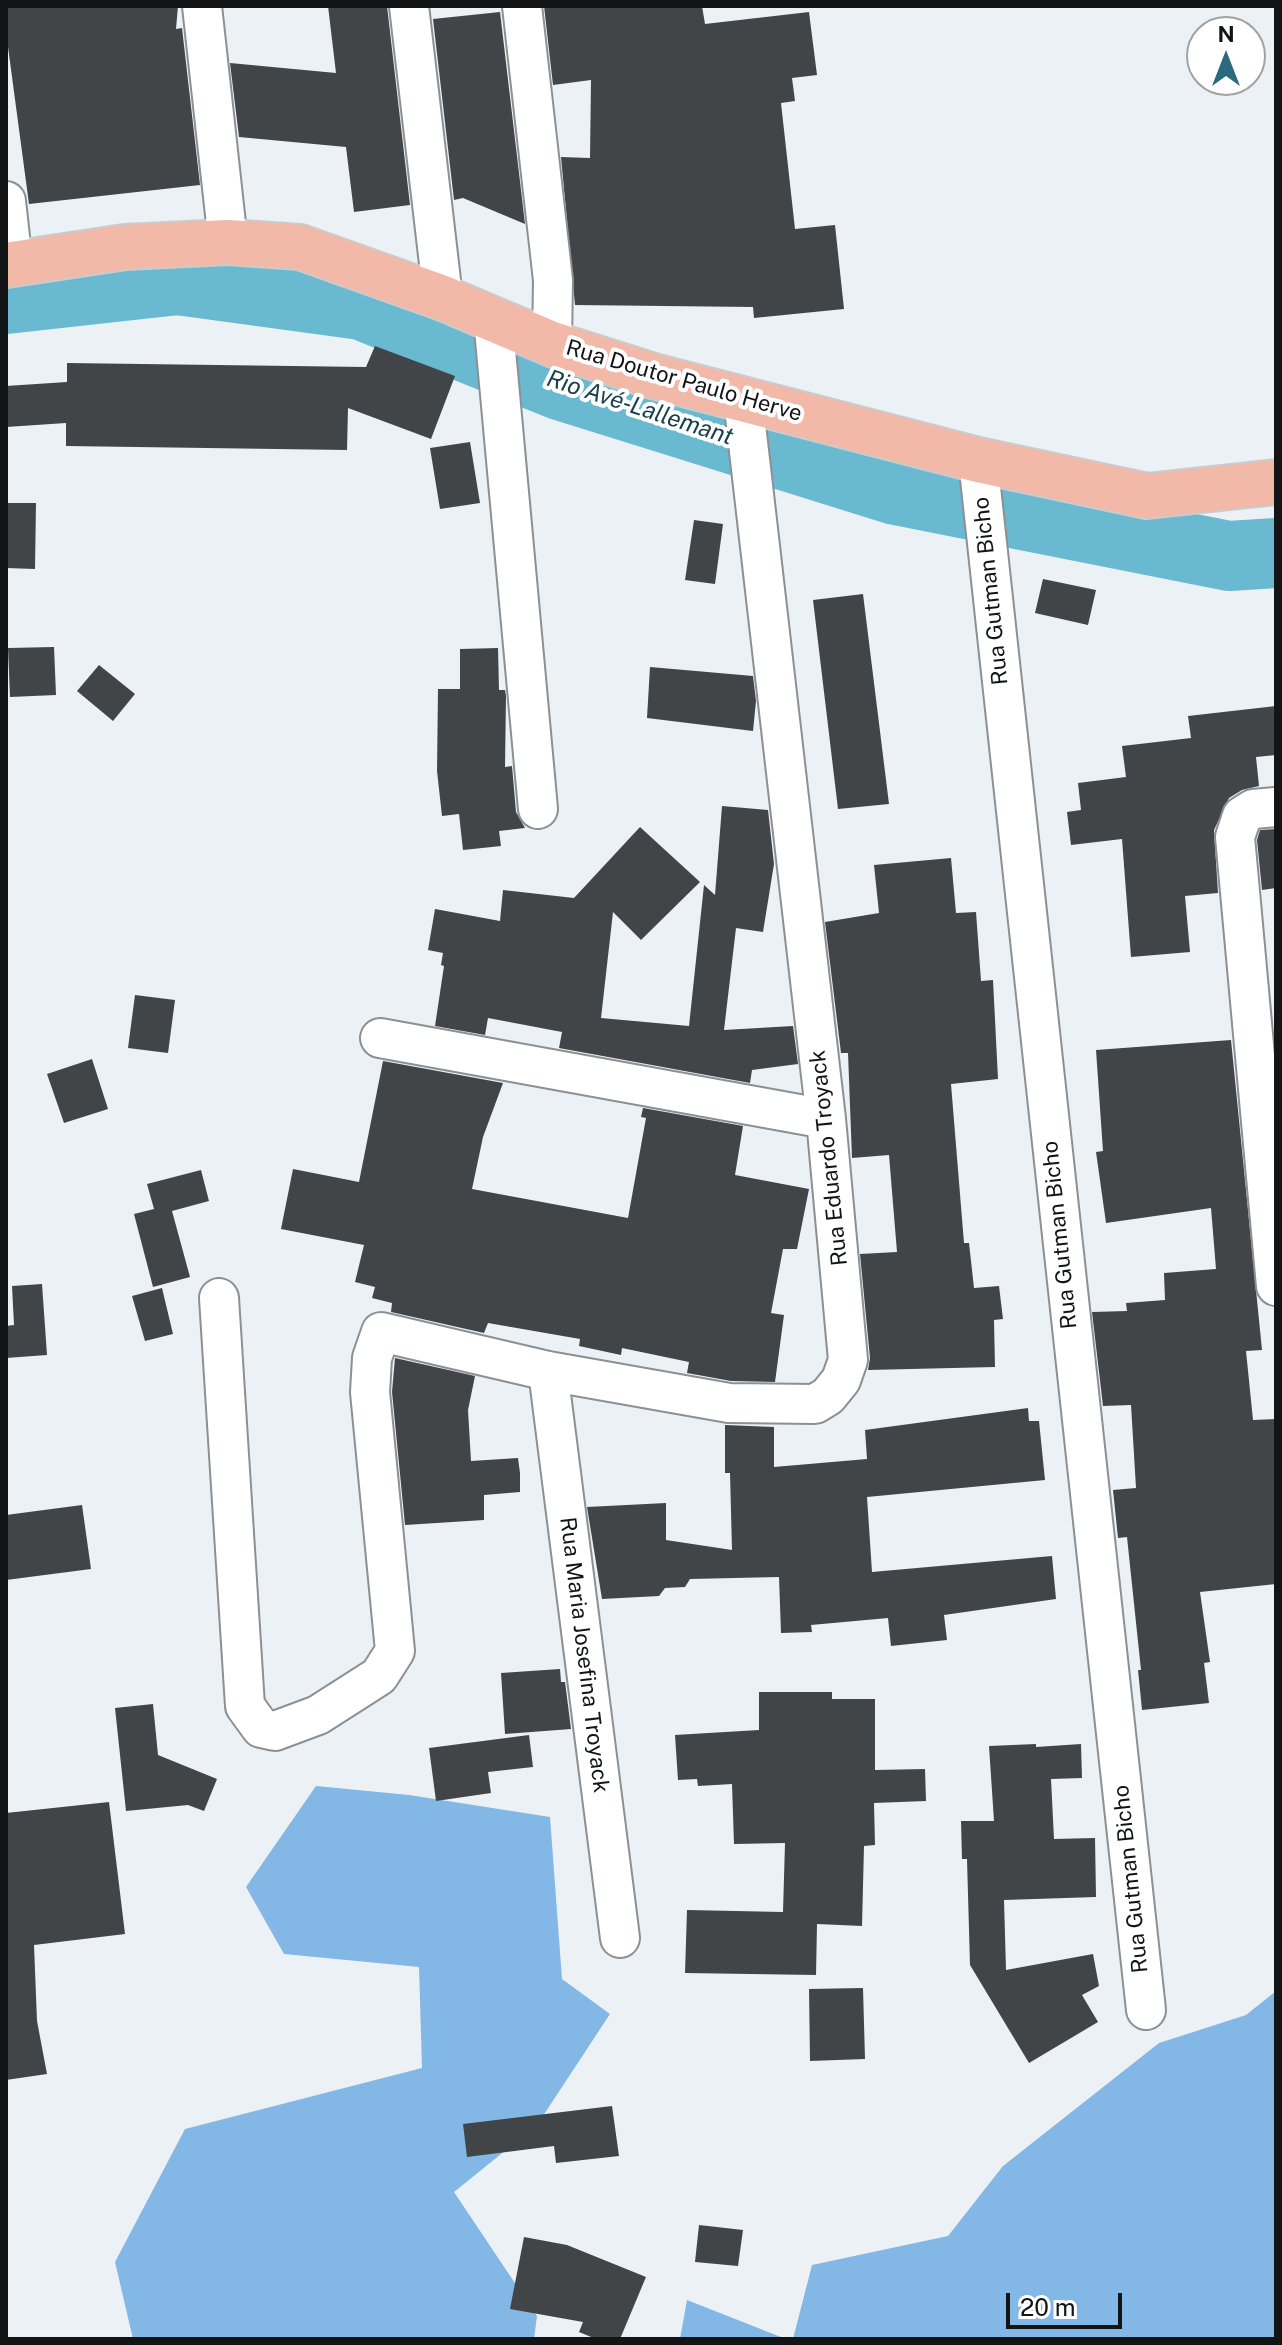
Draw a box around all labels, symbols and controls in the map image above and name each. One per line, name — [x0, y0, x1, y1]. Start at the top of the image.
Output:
north arrow — [1186, 16, 1266, 96]
text: N — [1217, 21, 1235, 47]
street label: Rua Doutor Paulo Herve — [563, 335, 805, 427]
water label: Rio Avé‐Lallemant — [543, 364, 737, 452]
street label: Rua Gutman Bicho — [968, 496, 1014, 686]
street label: Rua Eduardo Troyack — [805, 1049, 853, 1267]
street label: Rua Gutman Bicho — [1037, 1140, 1083, 1330]
street label: Rua Maria Josefina Troyack — [554, 1516, 614, 1794]
street label: Rua Gutman Bicho — [1108, 1784, 1154, 1974]
scale bar — [1010, 2277, 1126, 2327]
text: 20 m — [1020, 2293, 1076, 2321]

